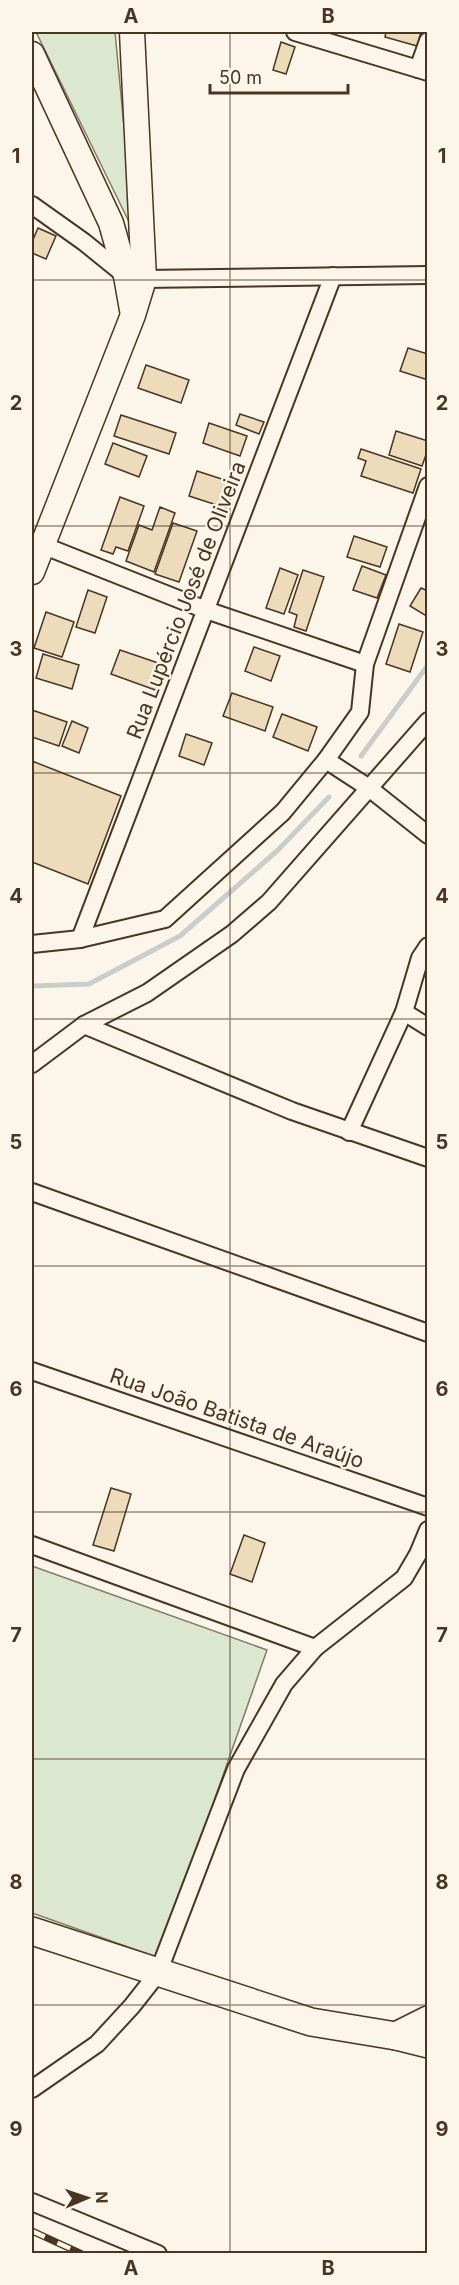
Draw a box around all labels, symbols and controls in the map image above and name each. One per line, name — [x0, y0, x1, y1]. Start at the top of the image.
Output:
text: A — [124, 4, 139, 28]
text: B — [321, 4, 335, 28]
scale bar — [210, 57, 348, 95]
text: 50 m — [219, 67, 262, 88]
text: 1 — [12, 144, 20, 168]
text: 1 — [438, 144, 446, 168]
text: 2 — [10, 391, 22, 415]
text: 2 — [436, 391, 448, 415]
street label: Rua Lupércio José de Oliveira — [121, 458, 251, 742]
text: 3 — [10, 637, 22, 661]
text: 3 — [436, 637, 448, 661]
text: 4 — [9, 884, 23, 908]
text: 4 — [435, 884, 449, 908]
text: 5 — [10, 1130, 22, 1154]
text: 5 — [436, 1130, 448, 1154]
street label: Rua João Batista de Araújo — [107, 1363, 367, 1473]
text: 6 — [10, 1377, 23, 1401]
text: 6 — [436, 1377, 449, 1401]
text: 7 — [10, 1623, 22, 1647]
text: 7 — [436, 1623, 448, 1647]
text: 8 — [9, 1870, 23, 1894]
text: 8 — [435, 1870, 449, 1894]
text: 9 — [10, 2117, 23, 2141]
text: 9 — [436, 2117, 449, 2141]
north arrow — [57, 2168, 117, 2228]
text: N — [92, 2191, 112, 2204]
text: A — [124, 2256, 139, 2280]
text: B — [321, 2256, 335, 2280]

